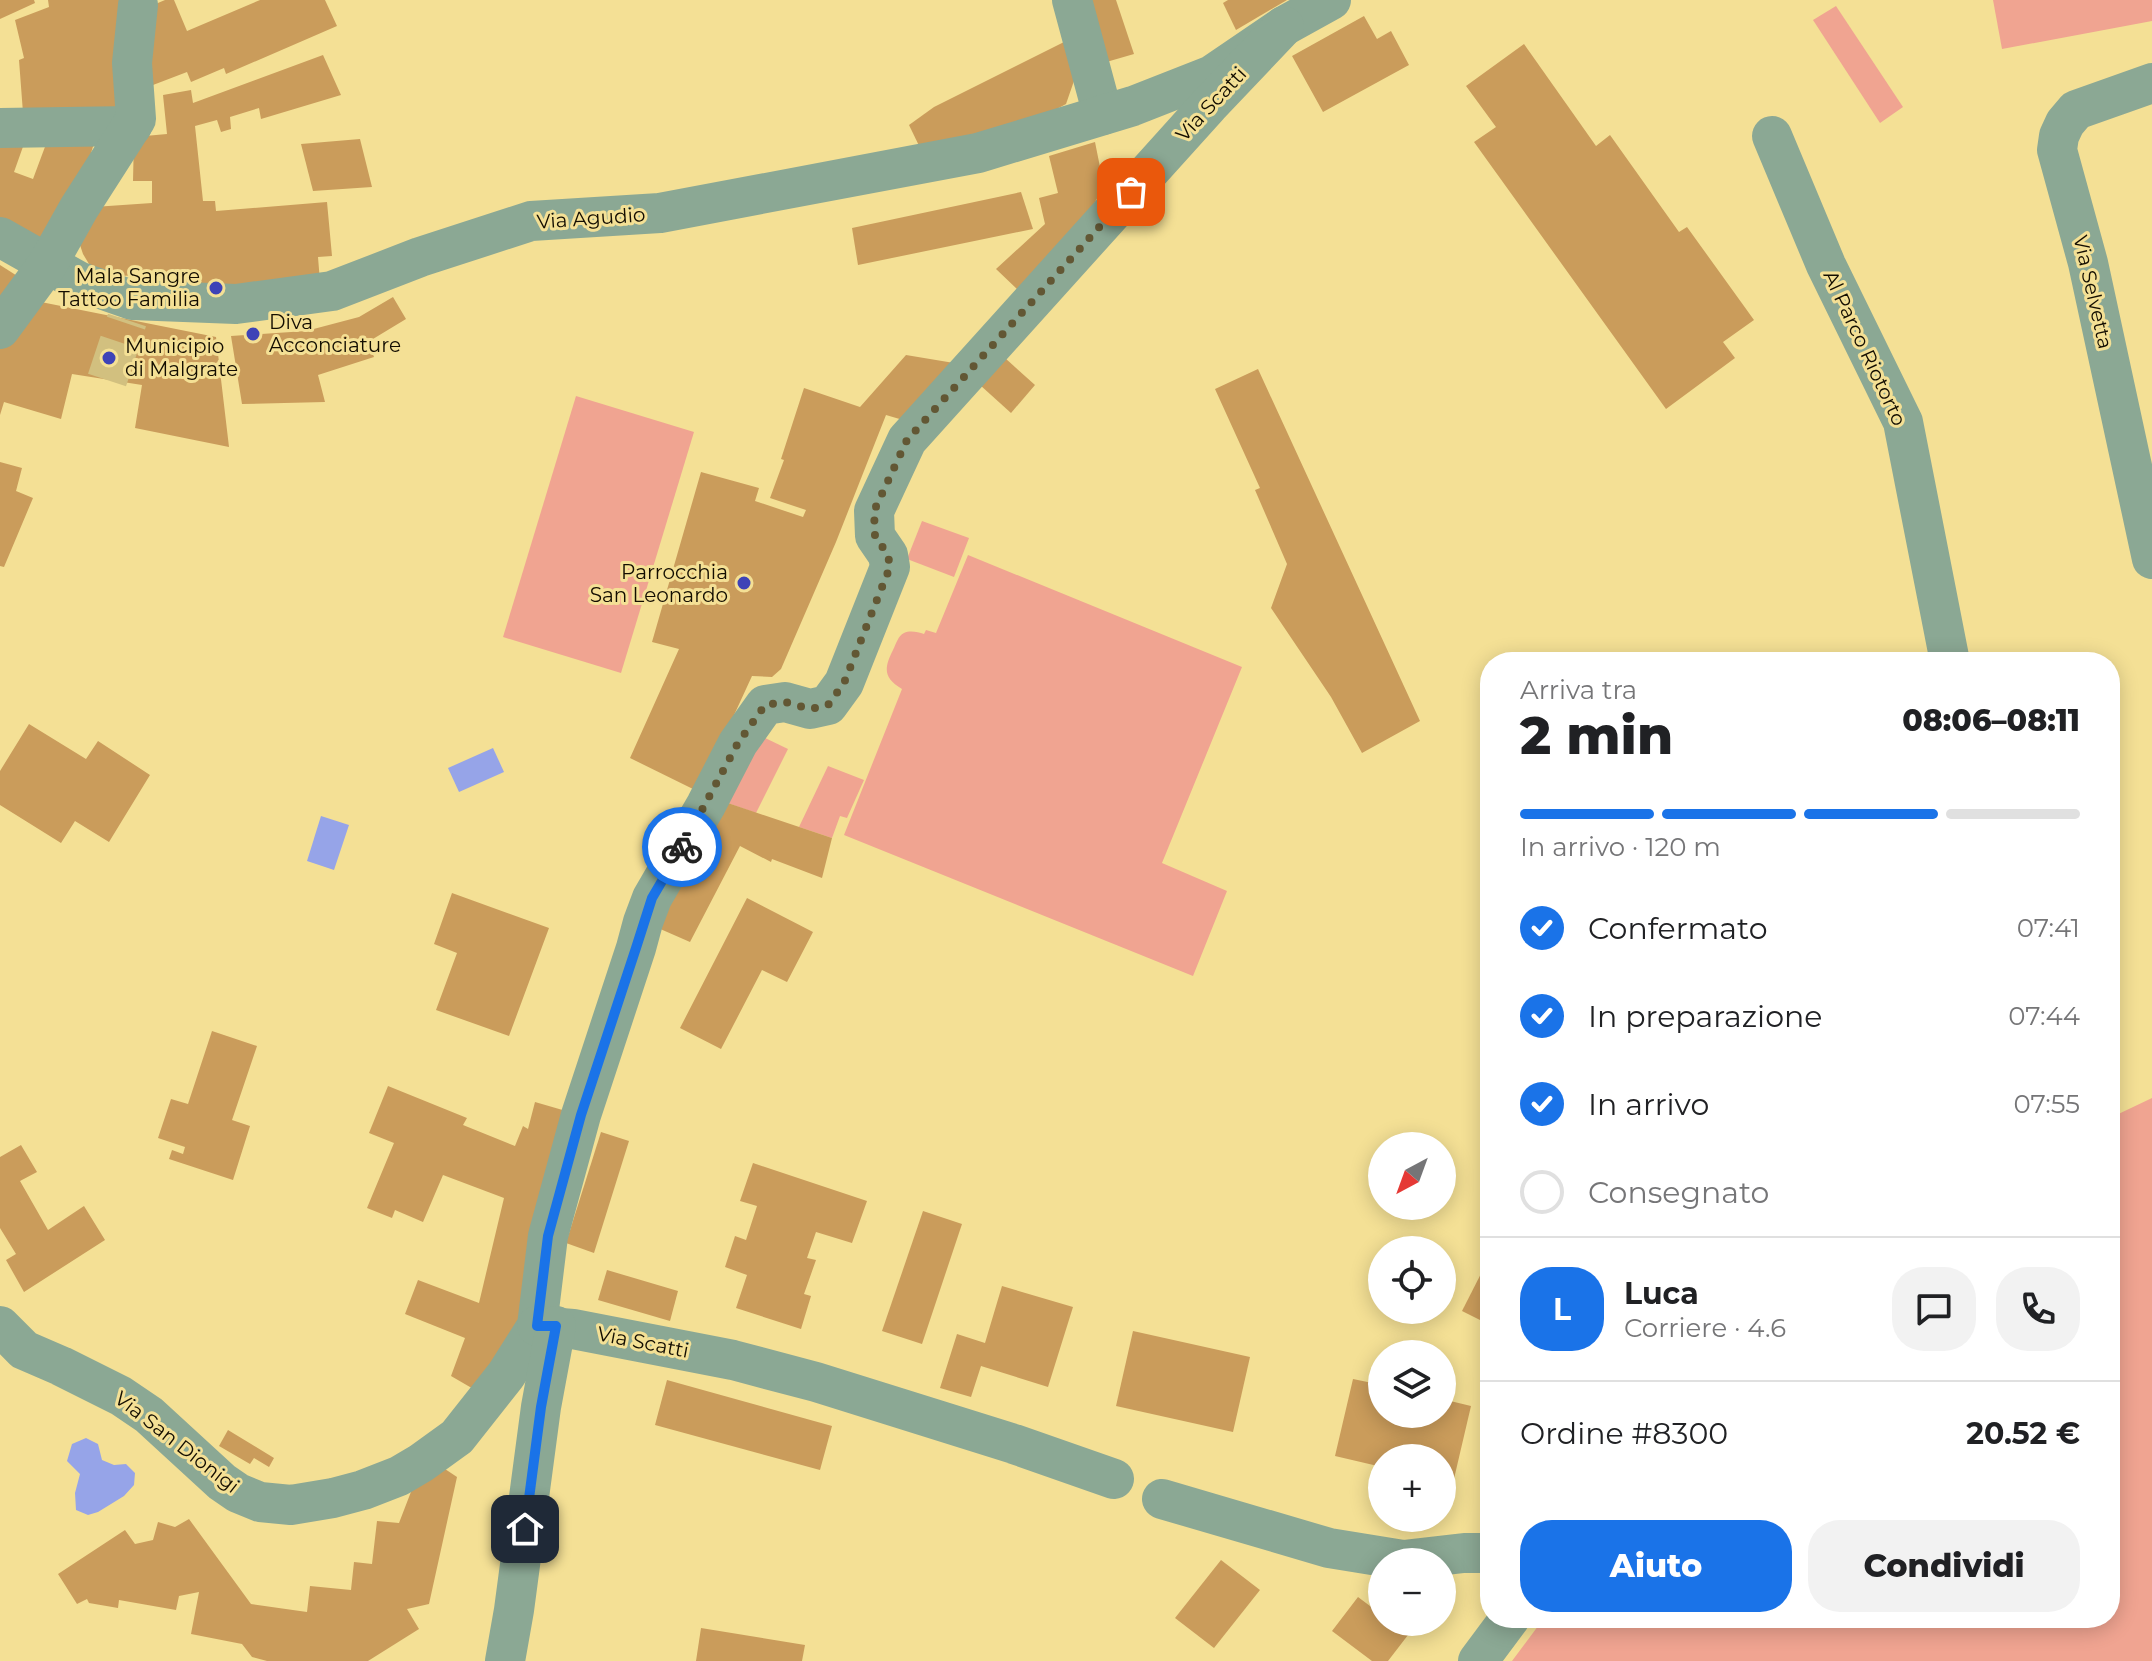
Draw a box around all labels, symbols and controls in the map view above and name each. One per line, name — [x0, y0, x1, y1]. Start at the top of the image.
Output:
street label: Via Scatti — [1171, 62, 1251, 146]
pin — [1097, 158, 1165, 226]
icon: bag — [1109, 170, 1153, 214]
street label: Via Agudio — [536, 202, 646, 234]
street label: Via Selvetta — [2068, 233, 2118, 351]
place label: Mala Sangre Tattoo Familia — [58, 264, 200, 311]
street label: Al Parco Riotorto — [1818, 266, 1912, 430]
marker: Mala Sangre Tattoo Familia — [207, 279, 225, 297]
place label: Diva Acconciature — [269, 310, 401, 357]
marker: Diva Acconciature — [244, 325, 262, 343]
place label: Municipio di Malgrate — [125, 334, 238, 381]
marker: Municipio di Malgrate — [100, 349, 118, 367]
place label: Parrocchia San Leonardo — [590, 560, 728, 607]
marker: Parrocchia San Leonardo — [735, 574, 753, 592]
text: Arriva tra — [1520, 674, 1637, 706]
text: 08:06–08:11 — [1902, 702, 2080, 739]
text: 2 min — [1520, 704, 1673, 767]
courier — [642, 807, 722, 887]
icon: bike — [660, 825, 704, 869]
text: In arrivo · 120 m — [1520, 831, 1721, 863]
icon: check — [1520, 906, 1564, 950]
text: Confermato — [1588, 910, 1767, 947]
text: 07:41 — [2017, 912, 2080, 944]
icon: check — [1520, 994, 1564, 1038]
text: In preparazione — [1588, 998, 1822, 1035]
text: 07:44 — [2008, 1000, 2080, 1032]
icon: check — [1520, 1082, 1564, 1126]
text: In arrivo — [1588, 1086, 1709, 1123]
text: 07:55 — [2013, 1088, 2080, 1120]
north arrow — [1368, 1132, 1456, 1220]
map controls — [1368, 1132, 1456, 1636]
text: Consegnato — [1588, 1174, 1769, 1211]
button: locate — [1368, 1236, 1456, 1324]
button: chat — [1892, 1267, 1976, 1351]
button: phone — [1996, 1267, 2080, 1351]
text: Luca — [1624, 1275, 1699, 1312]
text: L — [1553, 1291, 1571, 1328]
text: Corriere · 4.6 — [1624, 1312, 1786, 1344]
street label: Via Scatti — [595, 1321, 691, 1363]
button: layers — [1368, 1340, 1456, 1428]
street label: Via San Dionigi — [110, 1386, 244, 1498]
text: Ordine #8300 — [1520, 1415, 1728, 1452]
text: 20.52 € — [1966, 1415, 2080, 1452]
button: + — [1368, 1444, 1456, 1532]
pin — [491, 1495, 559, 1563]
icon: home — [503, 1507, 547, 1551]
button: Aiuto — [1520, 1520, 1792, 1612]
button: Condividi — [1808, 1520, 2080, 1612]
button: − — [1368, 1548, 1456, 1636]

